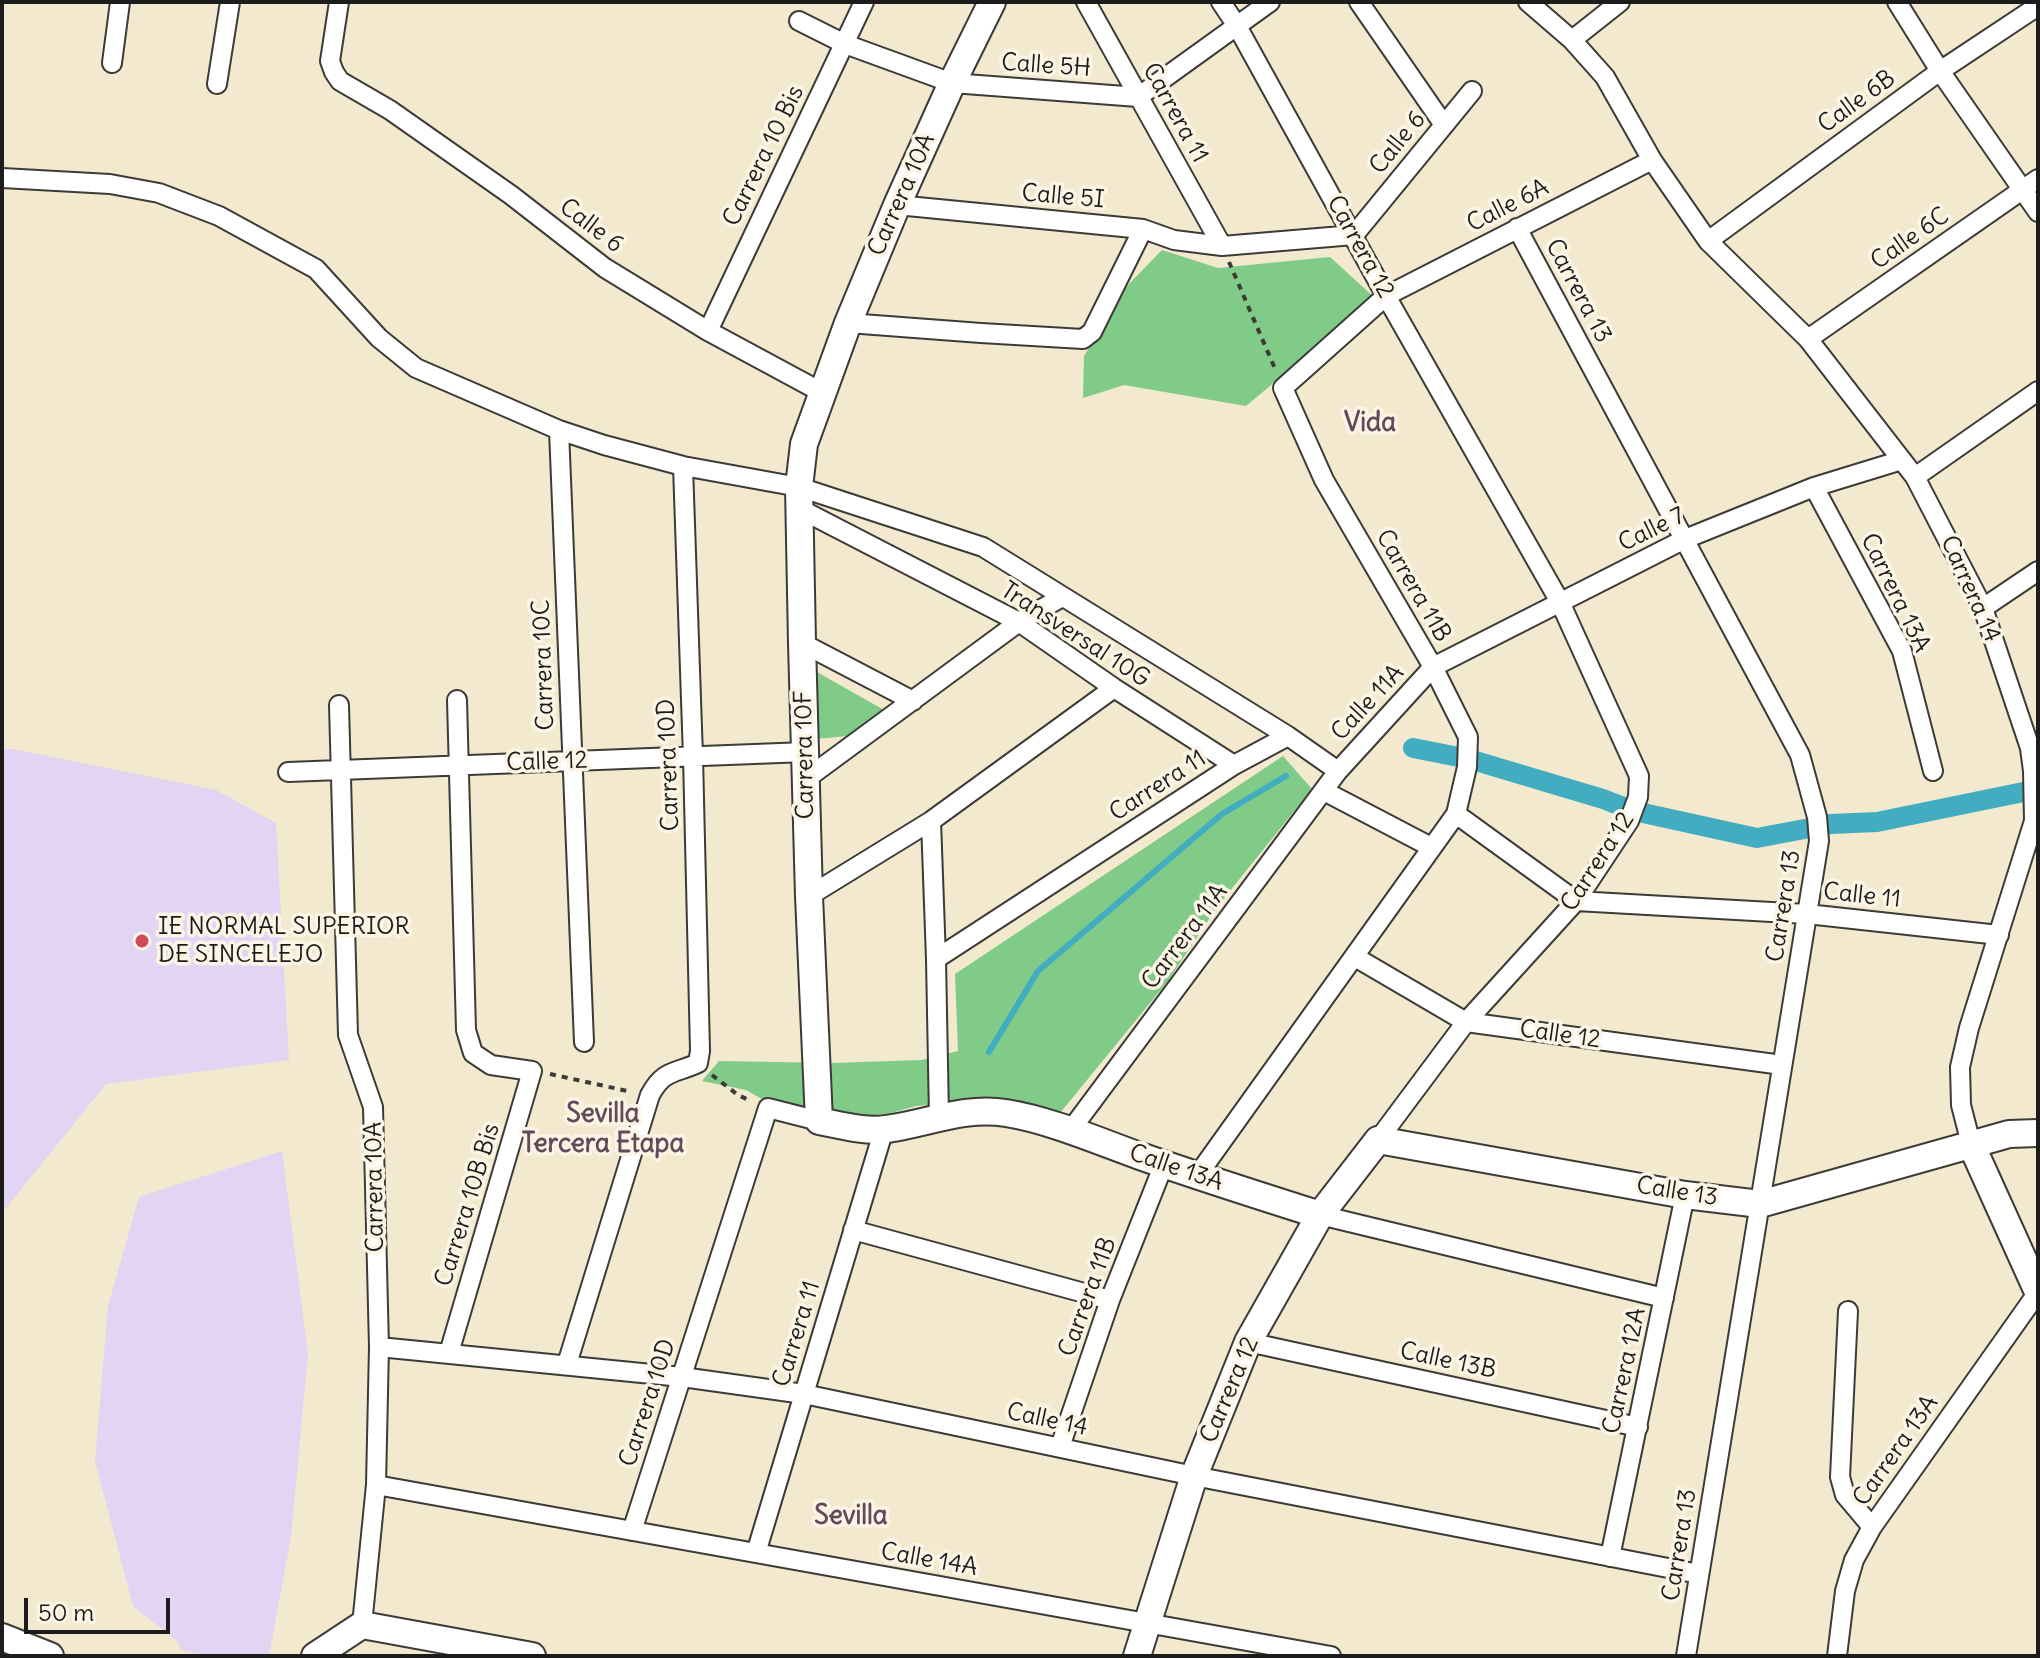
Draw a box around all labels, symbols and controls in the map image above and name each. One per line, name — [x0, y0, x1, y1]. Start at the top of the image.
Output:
street label: Calle 5H — [1000, 49, 1092, 83]
street label: Carrera 11 — [1136, 58, 1214, 168]
street label: Calle 6B — [1813, 64, 1901, 140]
street label: Carrera 10 Bis — [718, 81, 810, 231]
street label: Calle 6 — [1364, 106, 1432, 180]
street label: Carrera 10A — [862, 129, 942, 261]
street label: Calle 6A — [1462, 173, 1554, 239]
street label: Calle 5I — [1020, 179, 1106, 215]
street label: Carrera 12 — [1320, 191, 1400, 303]
street label: Calle 6 — [553, 193, 629, 259]
street label: Calle 6C — [1866, 202, 1954, 276]
street label: Carrera 13 — [1539, 234, 1617, 348]
district label: Vida — [1344, 408, 1396, 440]
street label: Calle 7 — [1614, 502, 1690, 558]
street label: Carrera 11B — [1369, 525, 1457, 647]
street label: Carrera 13A — [1854, 529, 1936, 657]
street label: Carrera 14 — [1934, 531, 2006, 647]
street label: Transversal 10G — [995, 576, 1155, 694]
street label: Carrera 10C — [527, 599, 561, 731]
street label: Calle 11A — [1326, 659, 1410, 747]
street label: Carrera 10F — [789, 690, 821, 820]
street label: Carrera 10D — [652, 698, 686, 832]
street label: Carrera 11 — [1104, 744, 1212, 828]
street label: Calle 12 — [506, 746, 588, 778]
street label: Carrera 12 — [1555, 807, 1641, 917]
street label: Carrera 13 — [1761, 848, 1807, 964]
street label: Calle 11 — [1822, 878, 1902, 914]
street label: Carrera 11A — [1136, 879, 1234, 995]
place label: IE NORMAL SUPERIOR DE SINCELEJO — [158, 913, 410, 969]
marker: IE NORMAL SUPERIOR DE SINCELEJO — [133, 932, 151, 950]
street label: Calle 12 — [1518, 1015, 1602, 1055]
district label: Sevilla Tercera Etapa — [522, 1099, 684, 1160]
street label: Carrera 10B Bis — [430, 1120, 506, 1290]
street label: Carrera 10A — [359, 1121, 391, 1253]
street label: Calle 13A — [1125, 1139, 1227, 1197]
street label: Calle 13 — [1634, 1171, 1720, 1213]
street label: Carrera 11B — [1053, 1233, 1123, 1361]
street label: Carrera 11 — [767, 1278, 827, 1390]
street label: Carrera 12A — [1598, 1305, 1652, 1437]
street label: Carrera 12 — [1195, 1332, 1265, 1448]
street label: Carrera 10D — [614, 1336, 682, 1470]
street label: Calle 13B — [1397, 1337, 1499, 1385]
street label: Carrera 13A — [1847, 1390, 1945, 1512]
street label: Calle 14 — [1004, 1397, 1090, 1443]
street label: Carrera 13 — [1657, 1487, 1703, 1603]
district label: Sevilla — [814, 1501, 888, 1533]
street label: Calle 14A — [878, 1537, 980, 1583]
scale bar — [28, 1582, 174, 1632]
text: 50 m — [38, 1597, 94, 1627]

